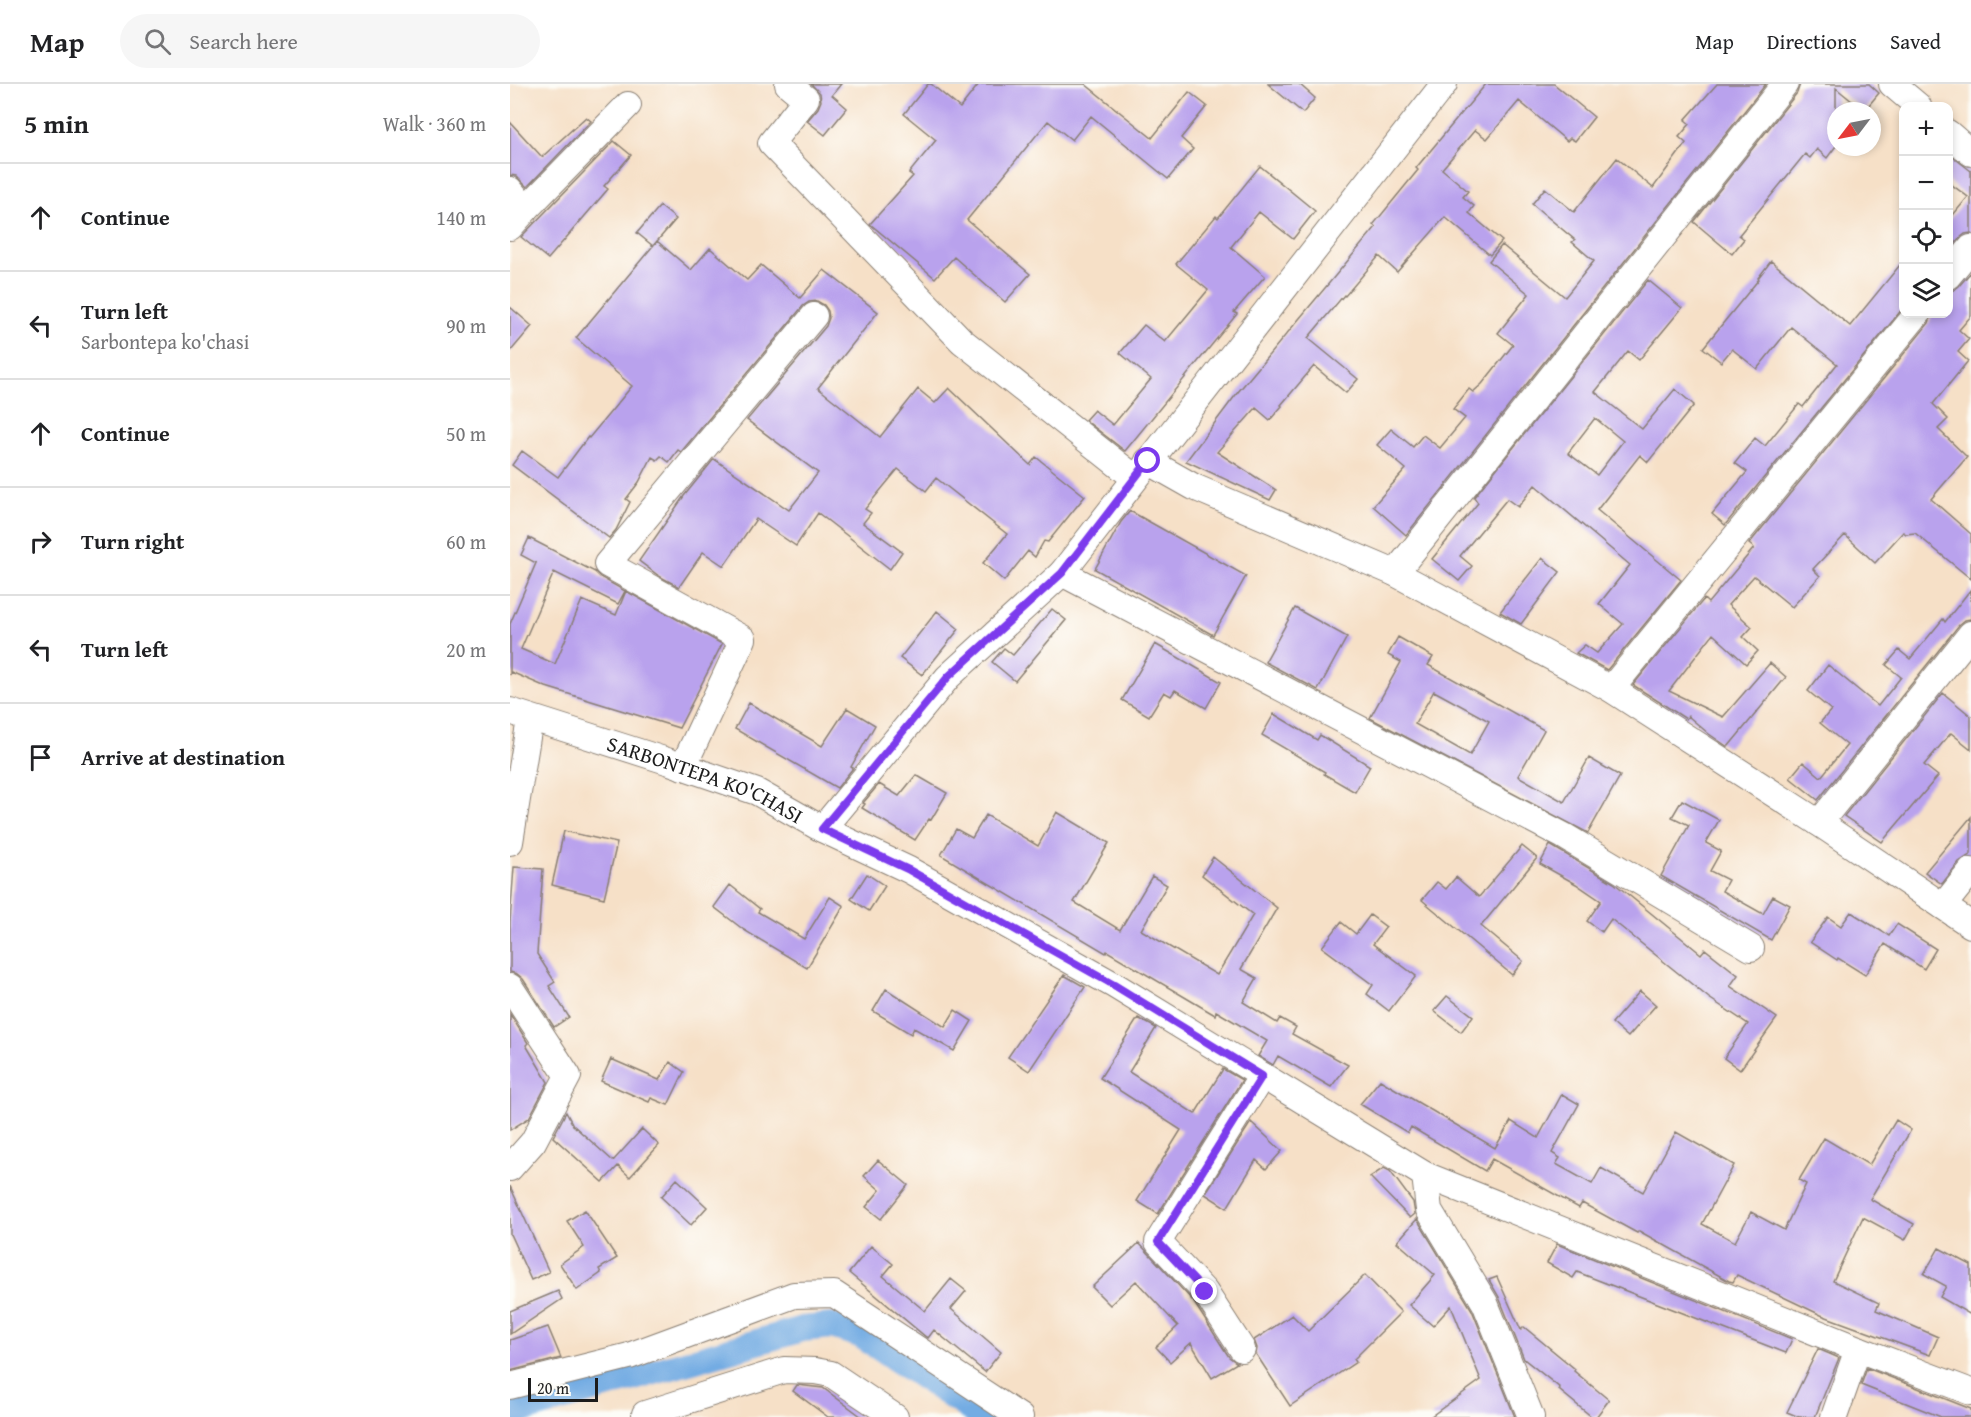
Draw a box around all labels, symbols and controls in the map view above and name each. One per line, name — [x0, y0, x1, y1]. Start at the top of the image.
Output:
search box — [120, 14, 540, 68]
text: Map — [30, 21, 84, 62]
icon: search — [141, 25, 174, 58]
text: Search here — [189, 25, 298, 57]
text: Map — [1695, 26, 1734, 57]
text: Directions — [1767, 26, 1857, 57]
text: Saved — [1890, 26, 1941, 57]
north arrow — [1827, 102, 1881, 156]
map controls — [1899, 102, 1953, 318]
button: + — [1899, 102, 1953, 156]
text: 5 min — [24, 104, 89, 143]
text: Walk · 360 m — [383, 109, 486, 138]
button: − — [1899, 156, 1953, 210]
icon: ahead — [24, 201, 57, 234]
text: Continue — [81, 201, 170, 233]
text: 140 m — [436, 203, 486, 232]
button: locate — [1899, 210, 1953, 264]
button: layers — [1899, 264, 1953, 318]
text: Turn left — [81, 295, 168, 327]
icon: left — [24, 309, 57, 342]
text: 90 m — [446, 311, 486, 340]
text: Sarbontepa ko'chasi — [81, 327, 249, 356]
icon: ahead — [24, 417, 57, 450]
text: Continue — [81, 417, 170, 449]
text: 50 m — [446, 419, 486, 448]
route start — [1134, 447, 1160, 473]
icon: right — [24, 525, 57, 558]
text: Turn right — [81, 525, 184, 557]
text: 60 m — [446, 527, 486, 556]
icon: left — [24, 633, 57, 666]
text: Turn left — [81, 633, 168, 665]
text: 20 m — [446, 635, 486, 664]
street label: SARBONTEPA KO'CHASI — [603, 727, 809, 831]
icon: arrive — [24, 741, 57, 774]
text: Arrive at destination — [81, 741, 285, 773]
route end — [1191, 1278, 1217, 1304]
scale bar — [528, 1375, 598, 1402]
text: 20 m — [537, 1376, 569, 1400]

